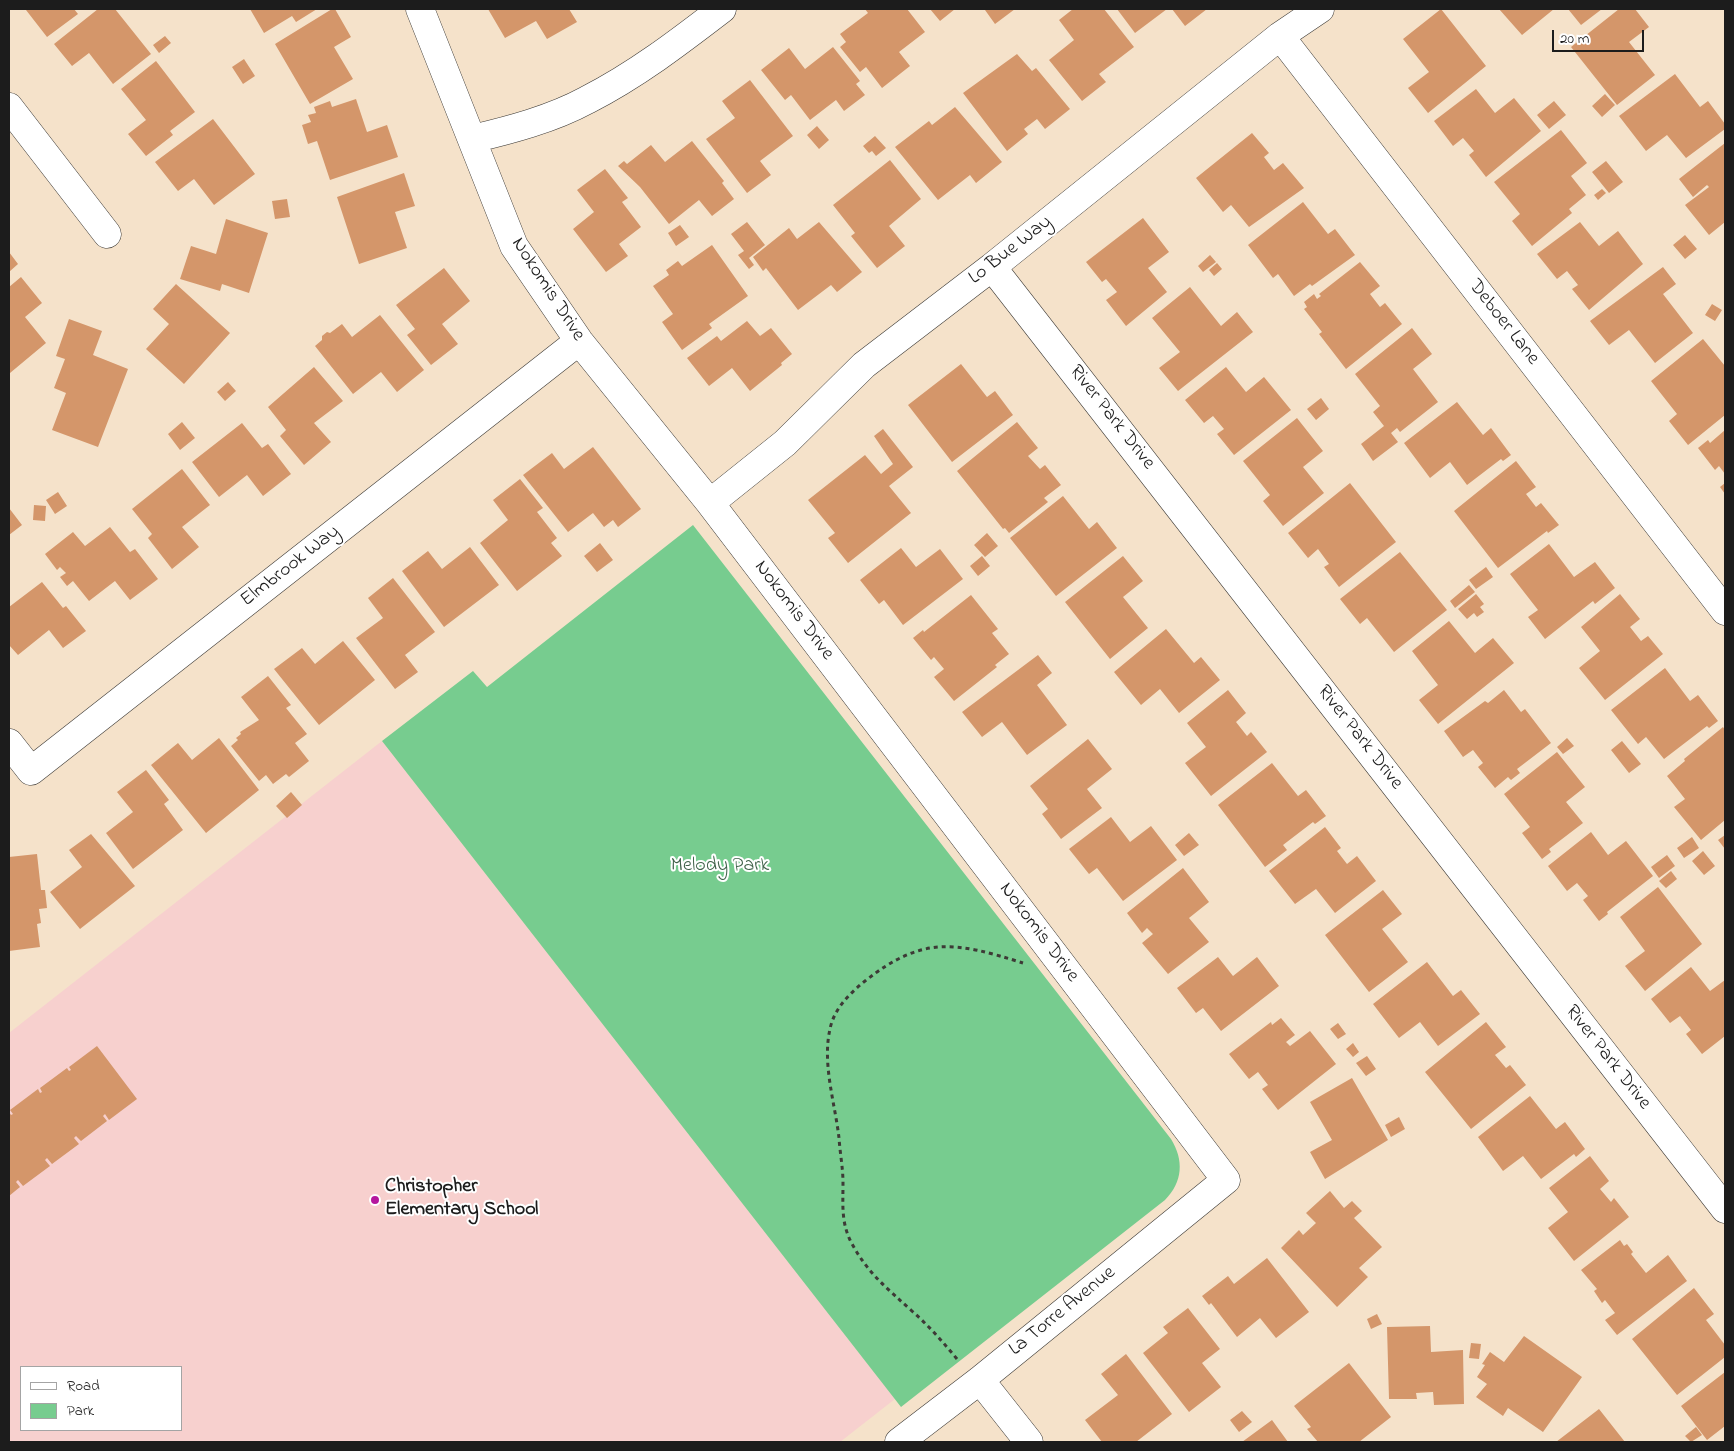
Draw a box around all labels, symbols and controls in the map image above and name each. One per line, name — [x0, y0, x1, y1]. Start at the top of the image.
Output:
scale bar — [1554, 20, 1646, 52]
text: 20 m — [1560, 28, 1589, 50]
street label: Lo Bue Way — [965, 211, 1057, 291]
street label: Nokomis Drive — [505, 234, 589, 346]
street label: Deboer Lane — [1462, 276, 1544, 370]
street label: River Park Drive — [1063, 361, 1159, 475]
street label: Elmbrook Way — [237, 521, 345, 613]
street label: Nokomis Drive — [748, 556, 838, 666]
street label: River Park Drive — [1311, 681, 1407, 795]
park label: Melody Park — [671, 855, 769, 879]
street label: Nokomis Drive — [993, 878, 1083, 988]
street label: River Park Drive — [1559, 1001, 1655, 1115]
place label: Christopher Elementary School — [385, 1176, 538, 1223]
marker: Christopher Elementary School — [369, 1194, 381, 1206]
street label: La Torre Avenue — [1005, 1262, 1121, 1362]
legend — [20, 1366, 182, 1431]
text: Road — [67, 1375, 100, 1397]
text: Park — [67, 1400, 94, 1422]

